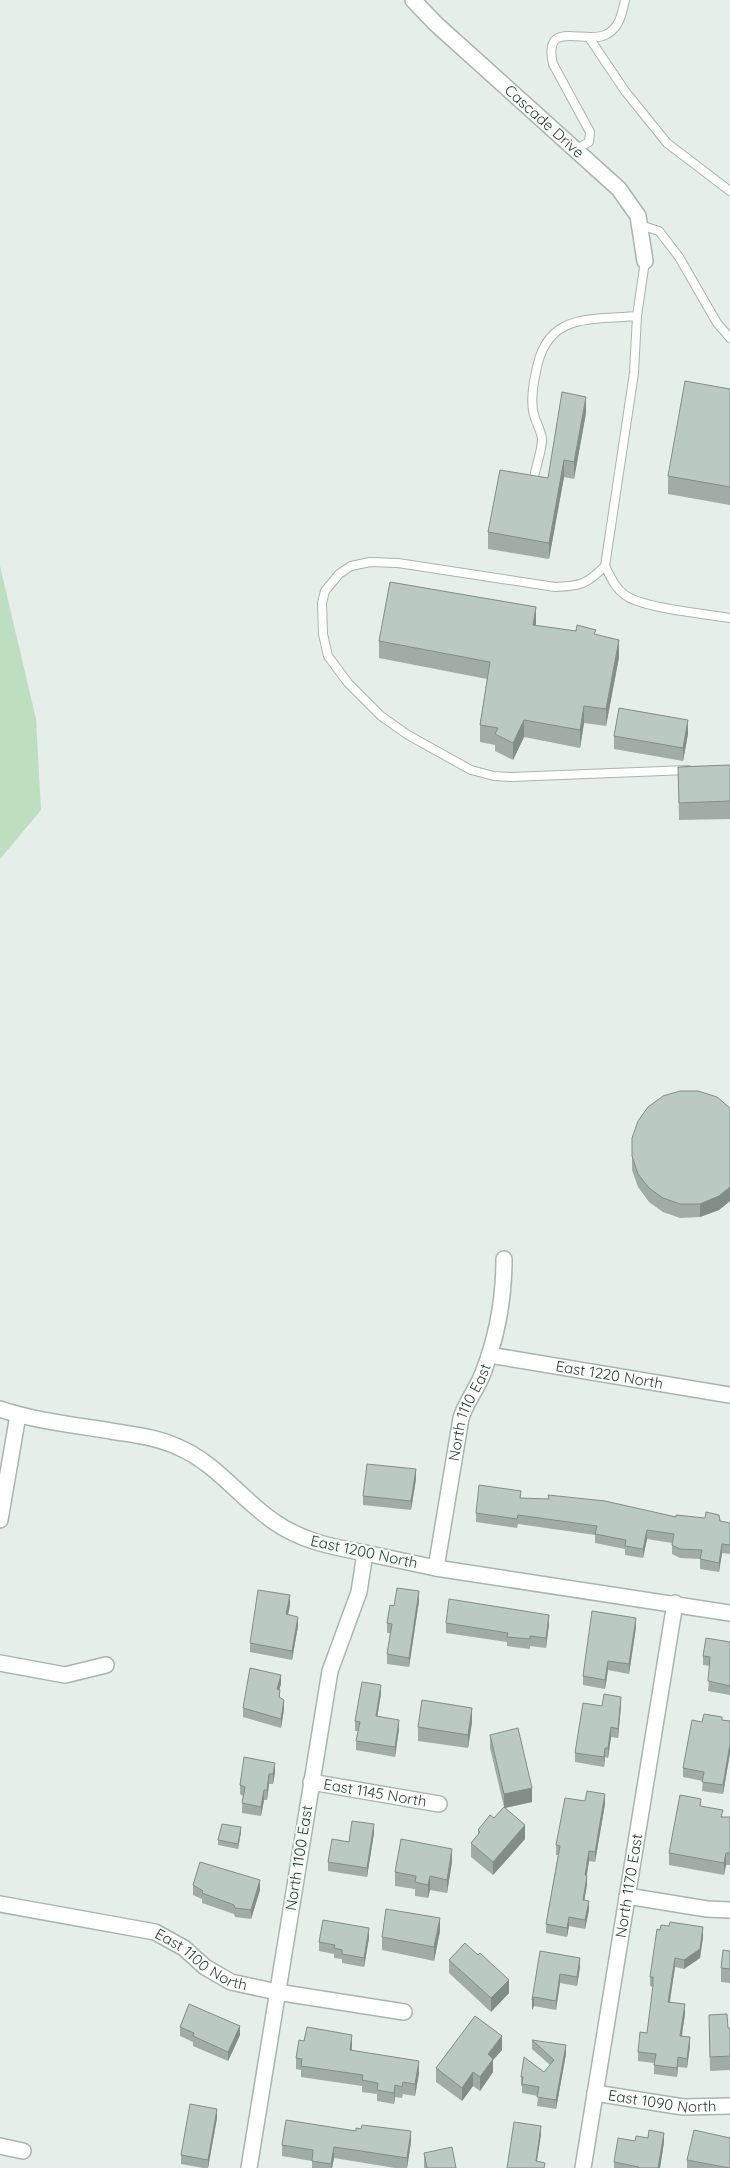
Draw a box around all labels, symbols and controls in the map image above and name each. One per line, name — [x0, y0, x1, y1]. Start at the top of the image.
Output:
street label: Cascade Drive — [501, 80, 588, 162]
street label: East 1220 North — [554, 1356, 665, 1393]
street label: North 1110 East — [444, 1361, 495, 1462]
street label: East 1200 North — [309, 1531, 419, 1572]
street label: East 1145 North — [322, 1774, 428, 1811]
street label: North 1100 East — [281, 1804, 316, 1912]
street label: North 1170 East — [611, 1832, 646, 1939]
street label: East 1100 North — [152, 1924, 249, 1994]
street label: East 1090 North — [607, 2085, 717, 2117]

